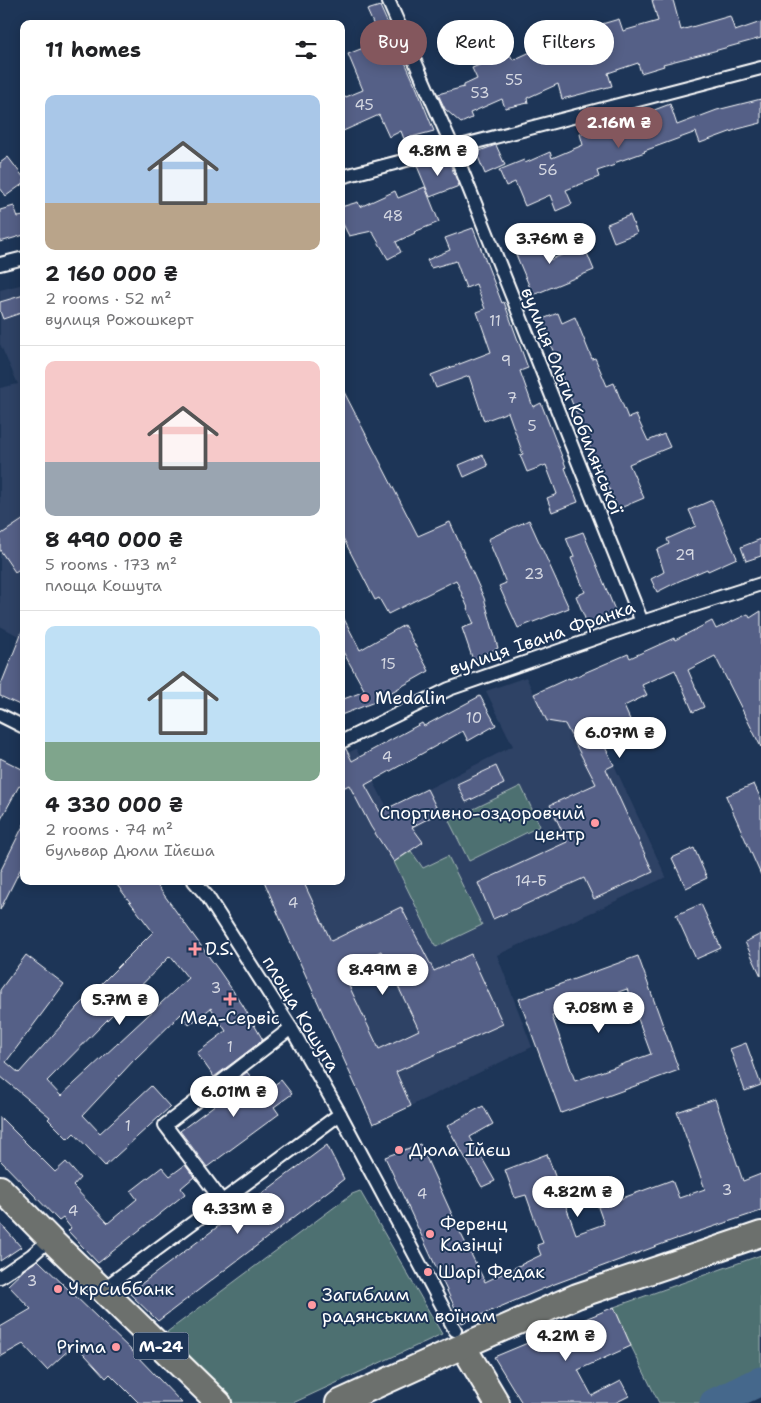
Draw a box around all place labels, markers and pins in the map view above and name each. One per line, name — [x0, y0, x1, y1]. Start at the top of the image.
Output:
pin: 2.16M ₴ — [573, 106, 665, 149]
pin: 4.8M ₴ — [397, 134, 479, 177]
pin: 3.76M ₴ — [504, 222, 596, 265]
place label: Medalin — [375, 686, 446, 710]
marker: Medalin — [359, 692, 371, 704]
pin: 6.07M ₴ — [574, 716, 666, 759]
place label: Спортивно-оздоровчий центр — [379, 801, 585, 846]
marker: Спортивно-оздоровчий центр — [589, 817, 601, 829]
place label: D.S. — [205, 937, 234, 961]
marker: D.S. — [189, 943, 201, 955]
pin: 8.49M ₴ — [337, 954, 429, 996]
pin: 5.7M ₴ — [79, 984, 161, 1026]
pin: 7.08M ₴ — [553, 992, 645, 1034]
marker: Мед-Сервіс — [224, 993, 236, 1005]
place label: Мед-Сервіс — [180, 1006, 280, 1030]
pin: 6.01M ₴ — [188, 1076, 280, 1118]
place label: Дюла Ійєш — [409, 1138, 511, 1162]
marker: Дюла Ійєш — [393, 1144, 405, 1156]
pin: 4.82M ₴ — [532, 1176, 624, 1218]
pin: 4.33M ₴ — [192, 1192, 284, 1235]
place label: Ференц Казінці — [440, 1212, 508, 1257]
marker: Ференц Казінці — [424, 1228, 436, 1240]
place label: Шарі Федак — [438, 1260, 545, 1284]
marker: Шарі Федак — [422, 1266, 434, 1278]
place label: УкрСиббанк — [68, 1277, 175, 1301]
marker: УкрСиббанк — [52, 1283, 64, 1295]
place label: Загиблим радянським воїнам — [322, 1283, 496, 1328]
marker: Загиблим радянським воїнам — [306, 1299, 318, 1311]
pin: 4.2M ₴ — [525, 1320, 607, 1362]
place label: Prima — [56, 1335, 106, 1359]
marker: Prima — [110, 1341, 122, 1353]

